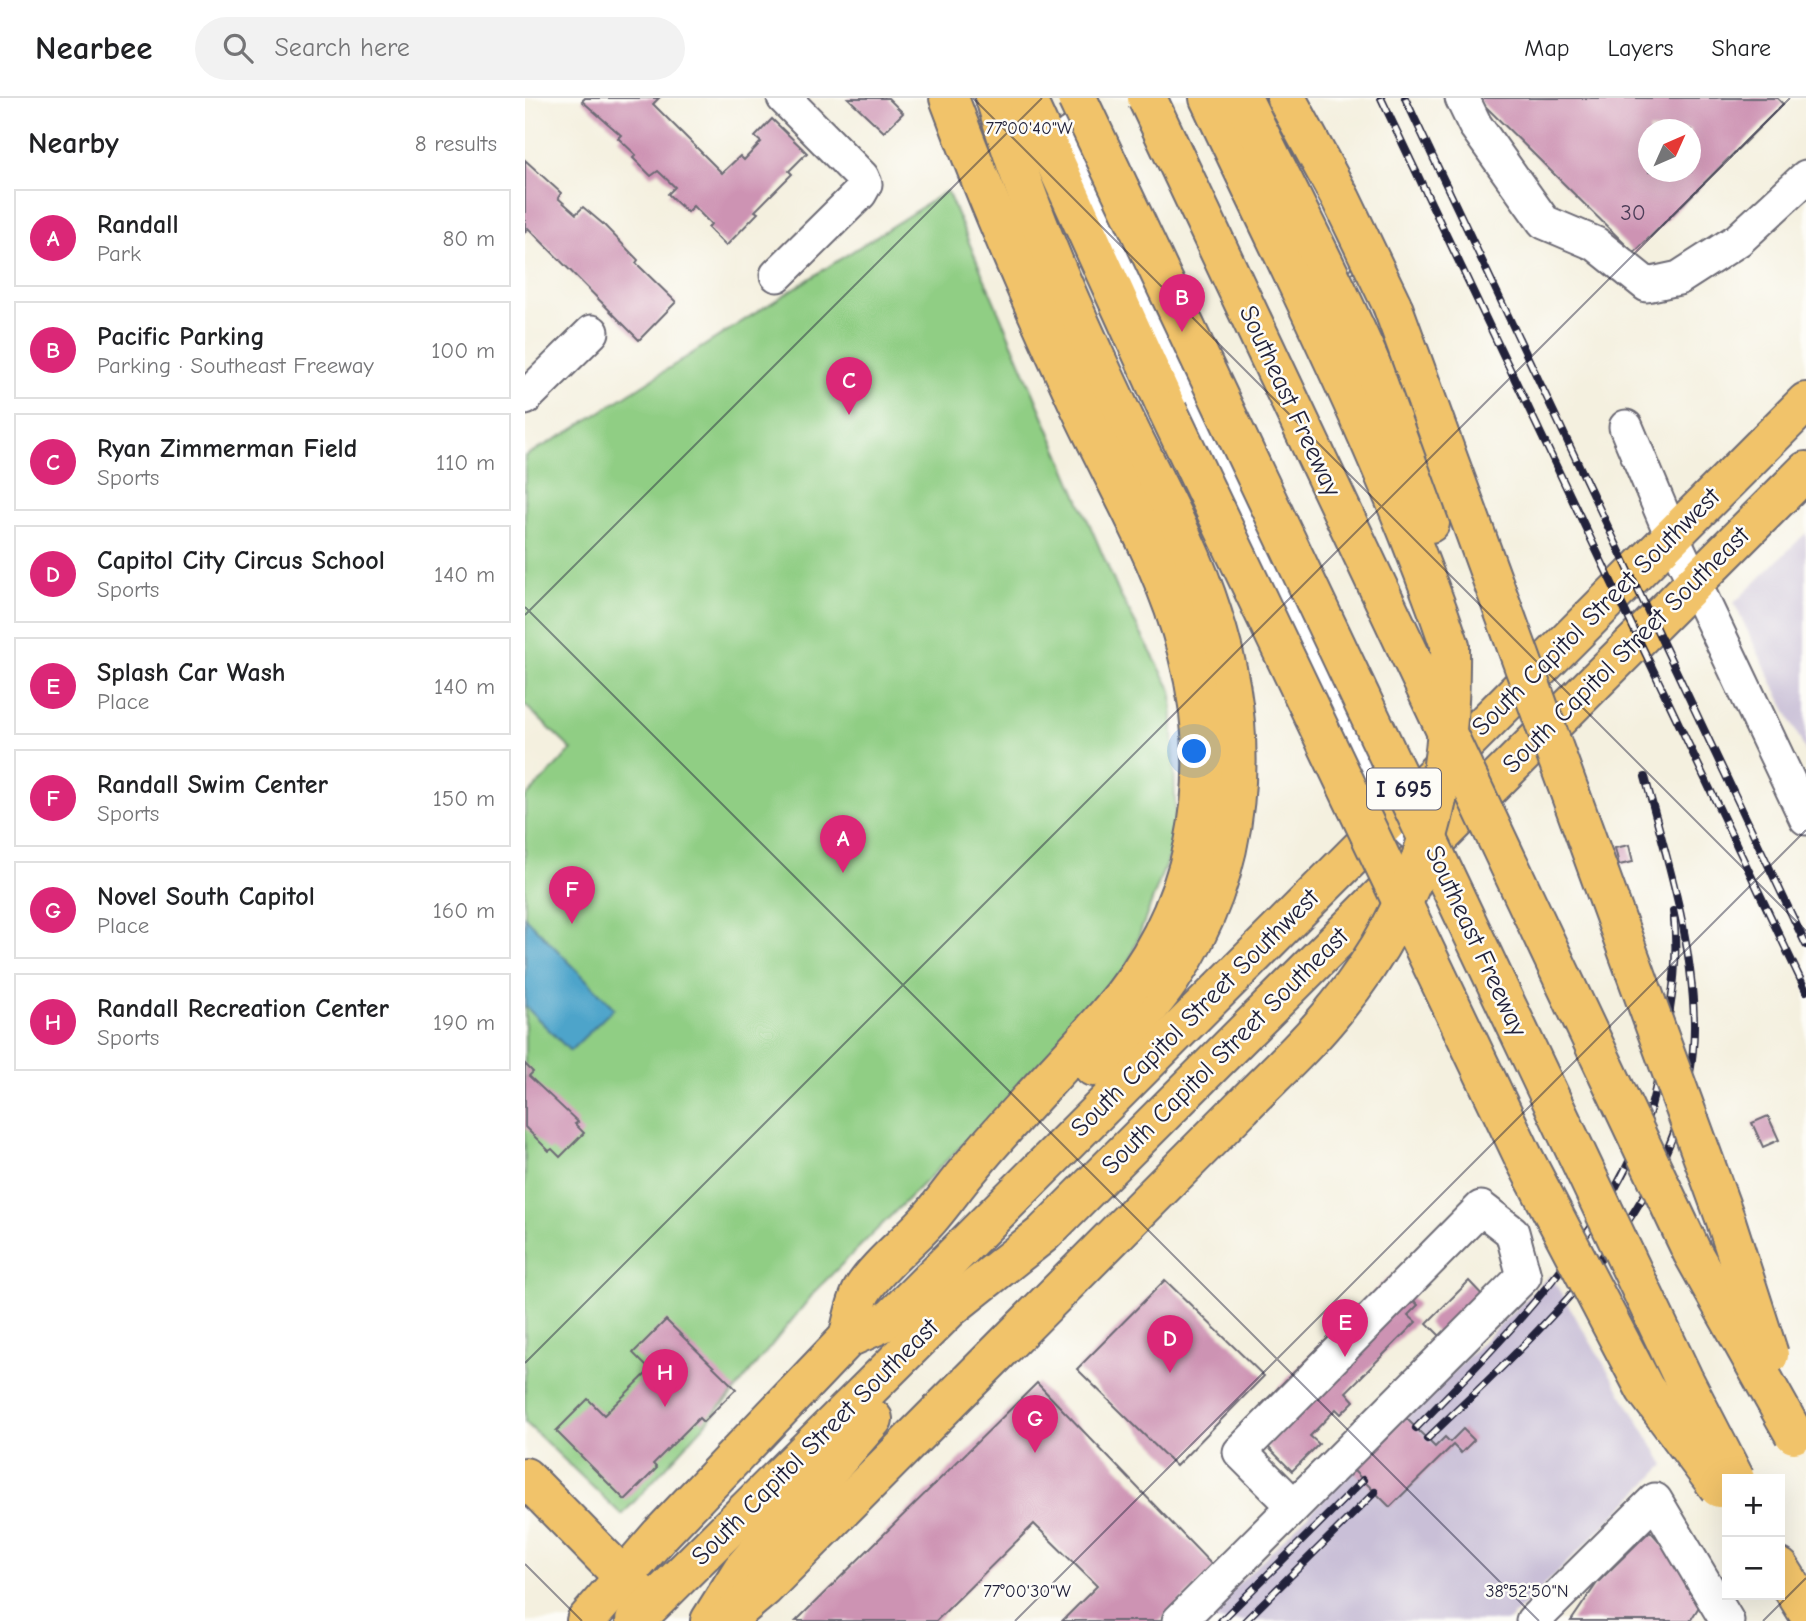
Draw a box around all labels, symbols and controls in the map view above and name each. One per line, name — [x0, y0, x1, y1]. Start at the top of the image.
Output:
search box — [195, 17, 685, 80]
text: Nearbee — [35, 29, 153, 67]
icon: search — [219, 29, 257, 67]
text: Search here — [275, 33, 410, 63]
text: Map — [1524, 34, 1570, 62]
text: Layers — [1608, 34, 1673, 62]
text: Share — [1711, 34, 1771, 62]
text: 77°00'40"W — [985, 118, 1073, 139]
north arrow — [1638, 119, 1701, 182]
text: Nearby — [28, 126, 119, 161]
text: 8 results — [415, 130, 497, 157]
house number: 30 — [1620, 199, 1646, 226]
text: Randall — [97, 210, 179, 240]
text: A — [47, 225, 59, 252]
text: 80 m — [442, 225, 495, 252]
text: Park — [97, 240, 141, 267]
pin: B — [1159, 274, 1205, 332]
street label: Southeast Freeway — [1233, 301, 1348, 502]
text: Pacific Parking — [97, 322, 265, 352]
text: B — [46, 337, 60, 364]
text: 100 m — [431, 337, 495, 364]
text: Parking · Southeast Freeway — [97, 352, 374, 379]
pin: C — [826, 357, 872, 415]
text: Ryan Zimmerman Field — [97, 434, 357, 464]
text: C — [46, 449, 60, 476]
text: 110 m — [436, 449, 495, 476]
text: Sports — [97, 464, 159, 491]
street label: South Capitol Street Southwest — [1466, 481, 1727, 742]
street label: South Capitol Street Southeast — [1496, 519, 1757, 780]
text: Capitol City Circus School — [97, 546, 385, 576]
text: D — [46, 561, 60, 588]
text: 140 m — [434, 561, 495, 588]
text: Sports — [97, 576, 159, 603]
text: Splash Car Wash — [97, 658, 285, 688]
text: E — [46, 673, 60, 700]
text: 140 m — [434, 673, 495, 700]
text: Place — [97, 688, 149, 715]
your location — [1177, 734, 1211, 768]
road number: I 695 — [1367, 768, 1441, 810]
text: Randall Swim Center — [97, 770, 328, 800]
text: F — [46, 785, 60, 812]
text: 150 m — [433, 785, 495, 812]
text: Sports — [97, 800, 159, 827]
pin: A — [820, 815, 866, 873]
street label: Southeast Freeway — [1419, 841, 1534, 1042]
pin: F — [549, 866, 595, 924]
text: Novel South Capitol — [97, 882, 315, 912]
street label: South Capitol Street Southwest — [1065, 882, 1326, 1143]
text: G — [45, 897, 61, 924]
text: 160 m — [433, 897, 495, 924]
text: Place — [97, 912, 149, 939]
street label: South Capitol Street Southeast — [1095, 920, 1356, 1181]
text: Randall Recreation Center — [97, 994, 389, 1024]
text: H — [45, 1009, 61, 1036]
text: 190 m — [433, 1009, 495, 1036]
text: Sports — [97, 1024, 159, 1051]
pin: E — [1322, 1299, 1368, 1357]
street label: South Capitol Street Southeast — [685, 1311, 946, 1572]
pin: D — [1147, 1315, 1193, 1373]
pin: H — [642, 1349, 688, 1407]
pin: G — [1012, 1395, 1058, 1453]
map controls — [1722, 1474, 1785, 1600]
button: + — [1722, 1474, 1785, 1537]
button: − — [1722, 1537, 1785, 1600]
text: 77°00'30"W — [983, 1581, 1071, 1602]
text: 38°52'50"N — [1485, 1581, 1569, 1602]

